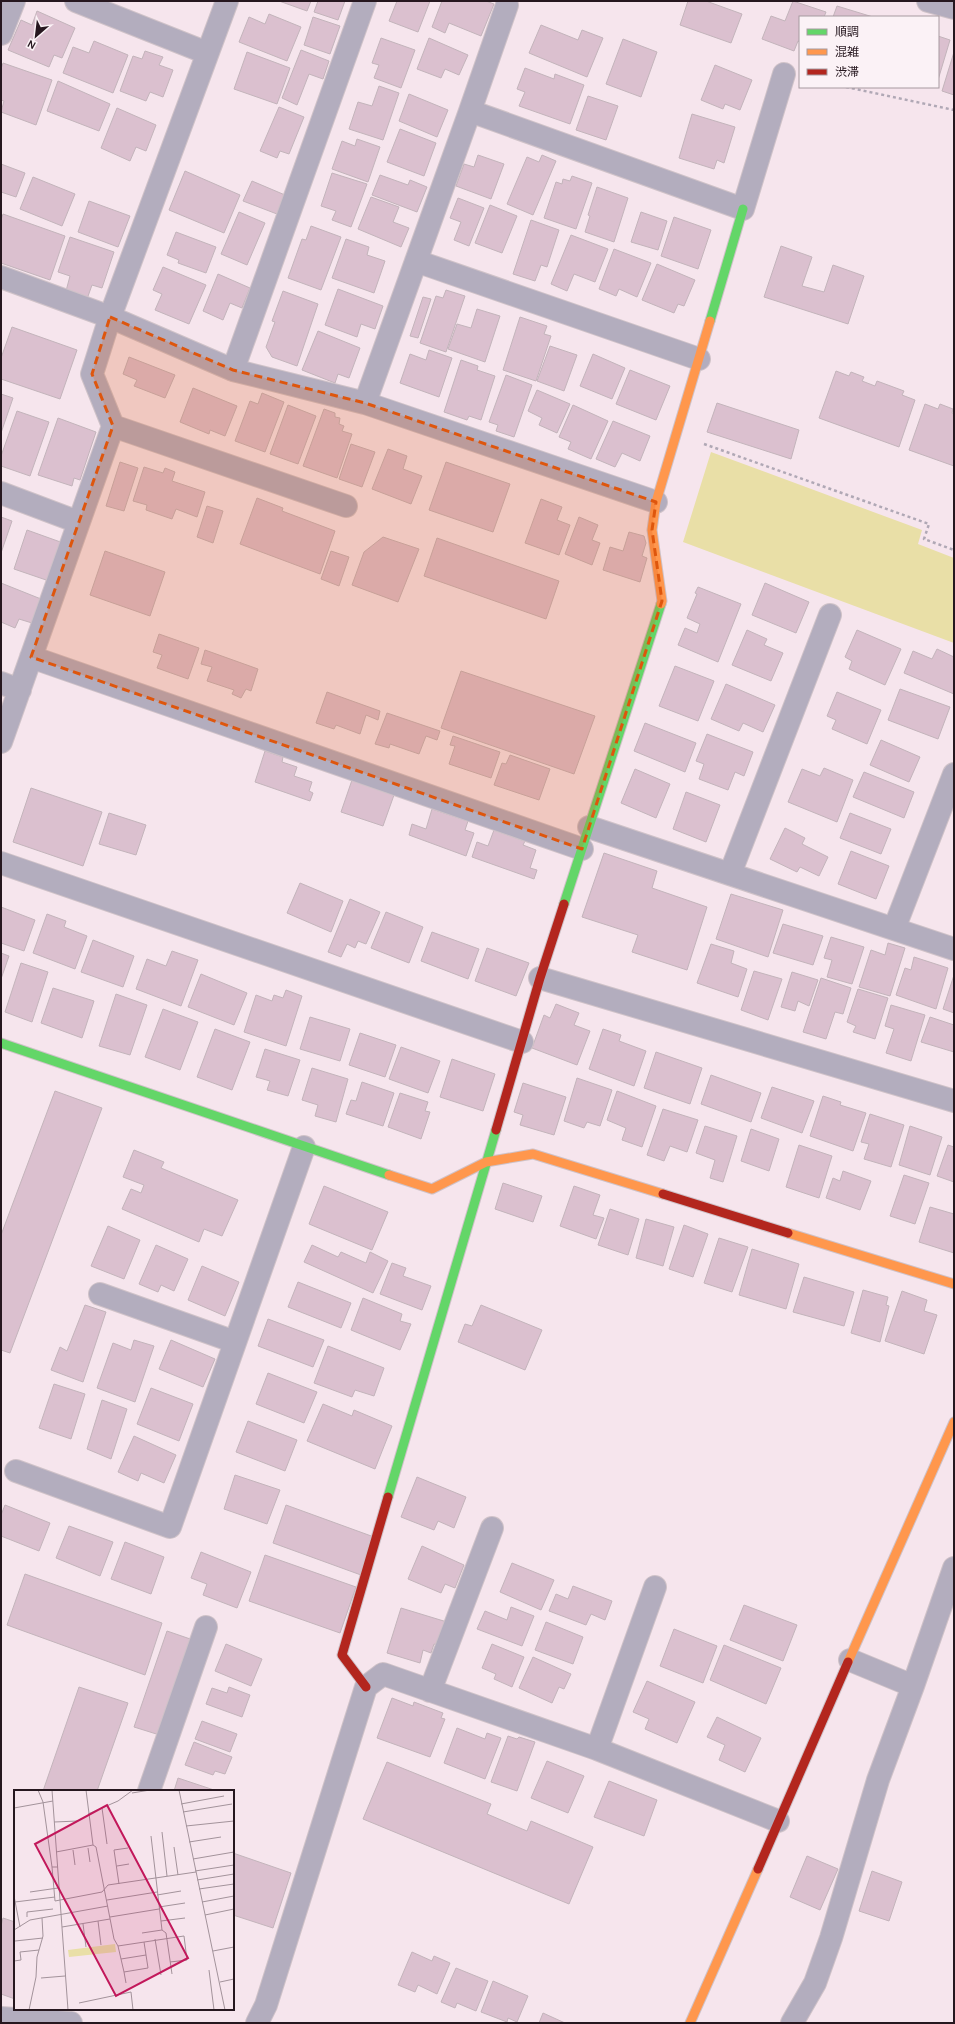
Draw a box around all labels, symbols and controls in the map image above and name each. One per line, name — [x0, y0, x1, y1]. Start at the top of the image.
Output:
north arrow — [16, 16, 56, 56]
legend — [799, 16, 939, 88]
text: 順調 — [835, 25, 859, 39]
text: N — [25, 37, 38, 52]
text: 混雑 — [835, 45, 859, 59]
text: 渋滞 — [835, 65, 859, 79]
inset map — [14, 1790, 234, 2010]

